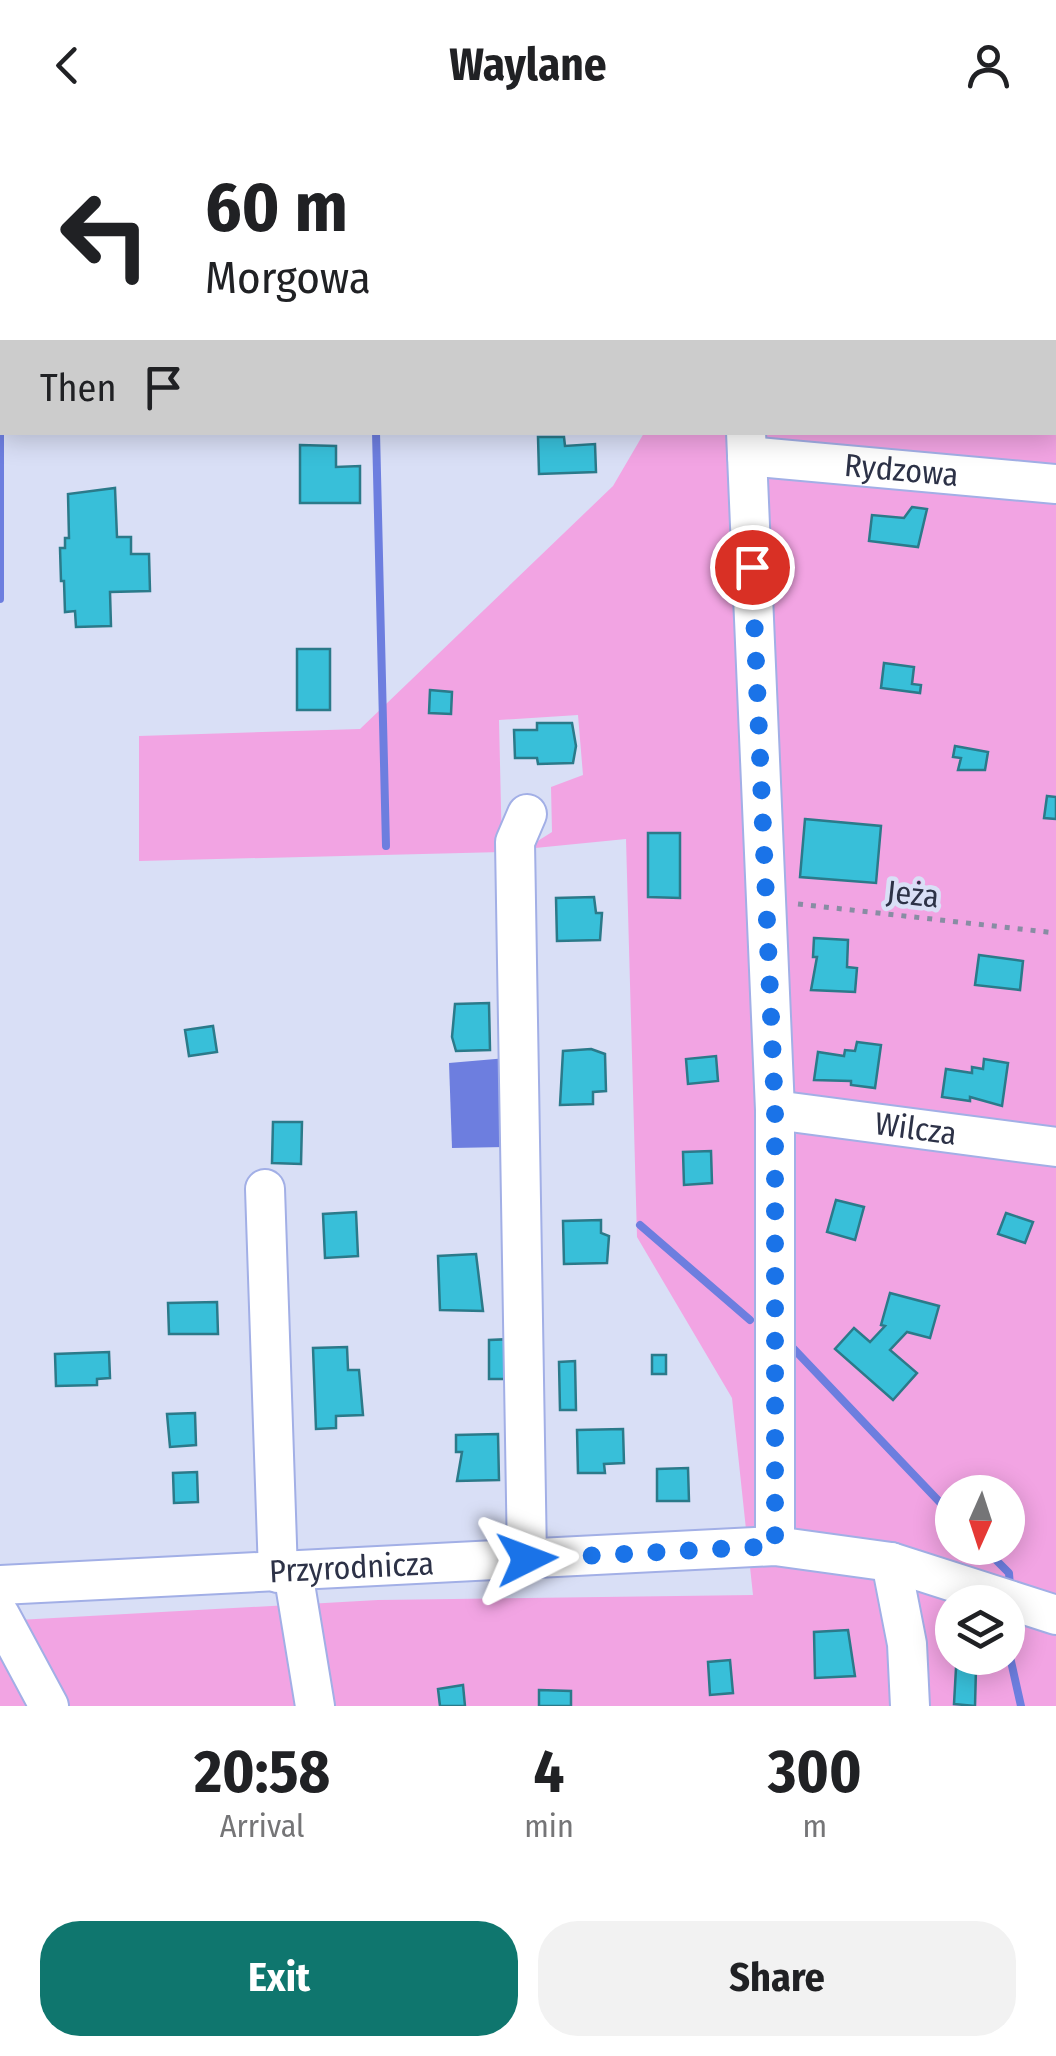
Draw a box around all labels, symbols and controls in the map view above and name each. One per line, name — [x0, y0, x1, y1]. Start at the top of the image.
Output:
icon: back — [40, 38, 95, 93]
text: Waylane — [449, 38, 607, 92]
icon: person — [961, 38, 1016, 93]
text: 60 m — [205, 166, 348, 250]
icon: left — [40, 170, 170, 300]
text: Morgowa — [205, 251, 371, 305]
icon: arrive — [136, 360, 191, 415]
text: Then — [40, 365, 116, 411]
street label: Rydzowa — [843, 446, 960, 494]
pin — [710, 525, 795, 610]
icon: arrive — [725, 540, 780, 595]
street label: Jeża — [885, 872, 941, 916]
street label: Wilcza — [873, 1104, 959, 1153]
north arrow — [935, 1475, 1025, 1565]
map controls — [935, 1475, 1025, 1675]
position arrow — [475, 1507, 579, 1611]
street label: Przyrodnicza — [268, 1544, 435, 1590]
button: layers — [935, 1585, 1025, 1675]
text: 20:58 — [194, 1736, 330, 1808]
text: 4 — [534, 1736, 564, 1808]
text: 300 — [768, 1736, 862, 1808]
text: Arrival — [220, 1807, 305, 1845]
text: min — [524, 1807, 574, 1845]
text: m — [803, 1807, 827, 1845]
button: Exit — [40, 1921, 518, 2036]
button: Share — [538, 1921, 1016, 2036]

